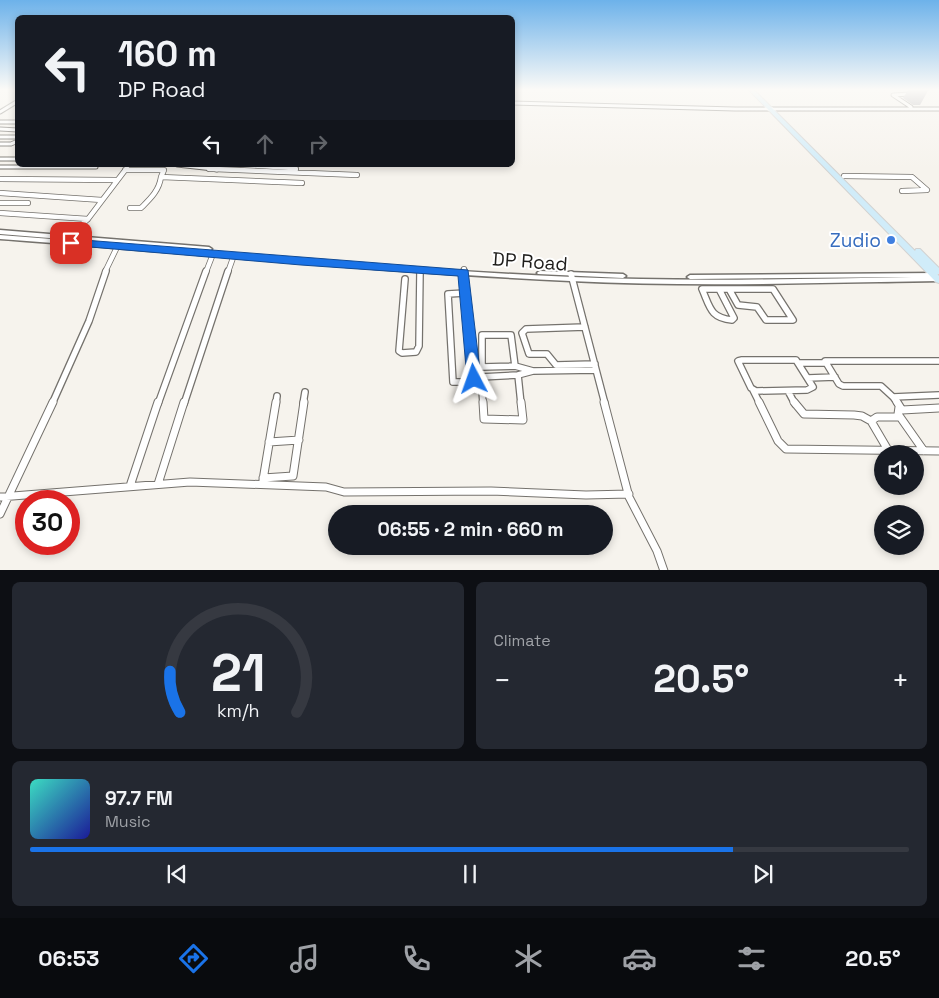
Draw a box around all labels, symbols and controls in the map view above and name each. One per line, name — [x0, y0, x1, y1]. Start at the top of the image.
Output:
text: 160 m — [118, 32, 217, 76]
icon: left — [35, 35, 100, 100]
text: DP Road — [118, 75, 205, 103]
icon: left — [198, 130, 226, 158]
icon: ahead — [251, 130, 279, 158]
icon: right — [304, 130, 332, 158]
pin — [50, 222, 92, 264]
place label: Zudio — [830, 228, 881, 253]
icon: arrive — [57, 229, 85, 257]
marker: Zudio — [885, 234, 897, 246]
street label: DP Road — [491, 246, 569, 277]
position arrow — [447, 352, 499, 404]
map controls — [874, 445, 924, 555]
button: sound — [874, 445, 924, 495]
speed limit sign: 30 — [15, 490, 80, 555]
button: layers — [874, 505, 924, 555]
text: 06:55 · 2 min · 660 m — [377, 517, 564, 542]
text: Climate — [494, 630, 551, 651]
text: 21 — [211, 640, 265, 706]
text: 20.5° — [653, 655, 749, 703]
text: − — [494, 662, 511, 698]
text: + — [892, 662, 909, 698]
text: km/h — [216, 699, 259, 722]
text: 97.7 FM — [105, 786, 173, 811]
text: Music — [105, 811, 151, 832]
icon: previous — [163, 860, 191, 888]
icon: pause — [456, 860, 484, 888]
icon: next — [749, 860, 777, 888]
icon: directions — [176, 941, 211, 976]
icon: music — [287, 941, 322, 976]
icon: phone — [399, 941, 434, 976]
icon: climate — [511, 941, 546, 976]
icon: car — [622, 941, 657, 976]
icon: filters — [734, 941, 769, 976]
text: 06:53 — [38, 944, 99, 972]
text: 20.5° — [845, 944, 901, 972]

